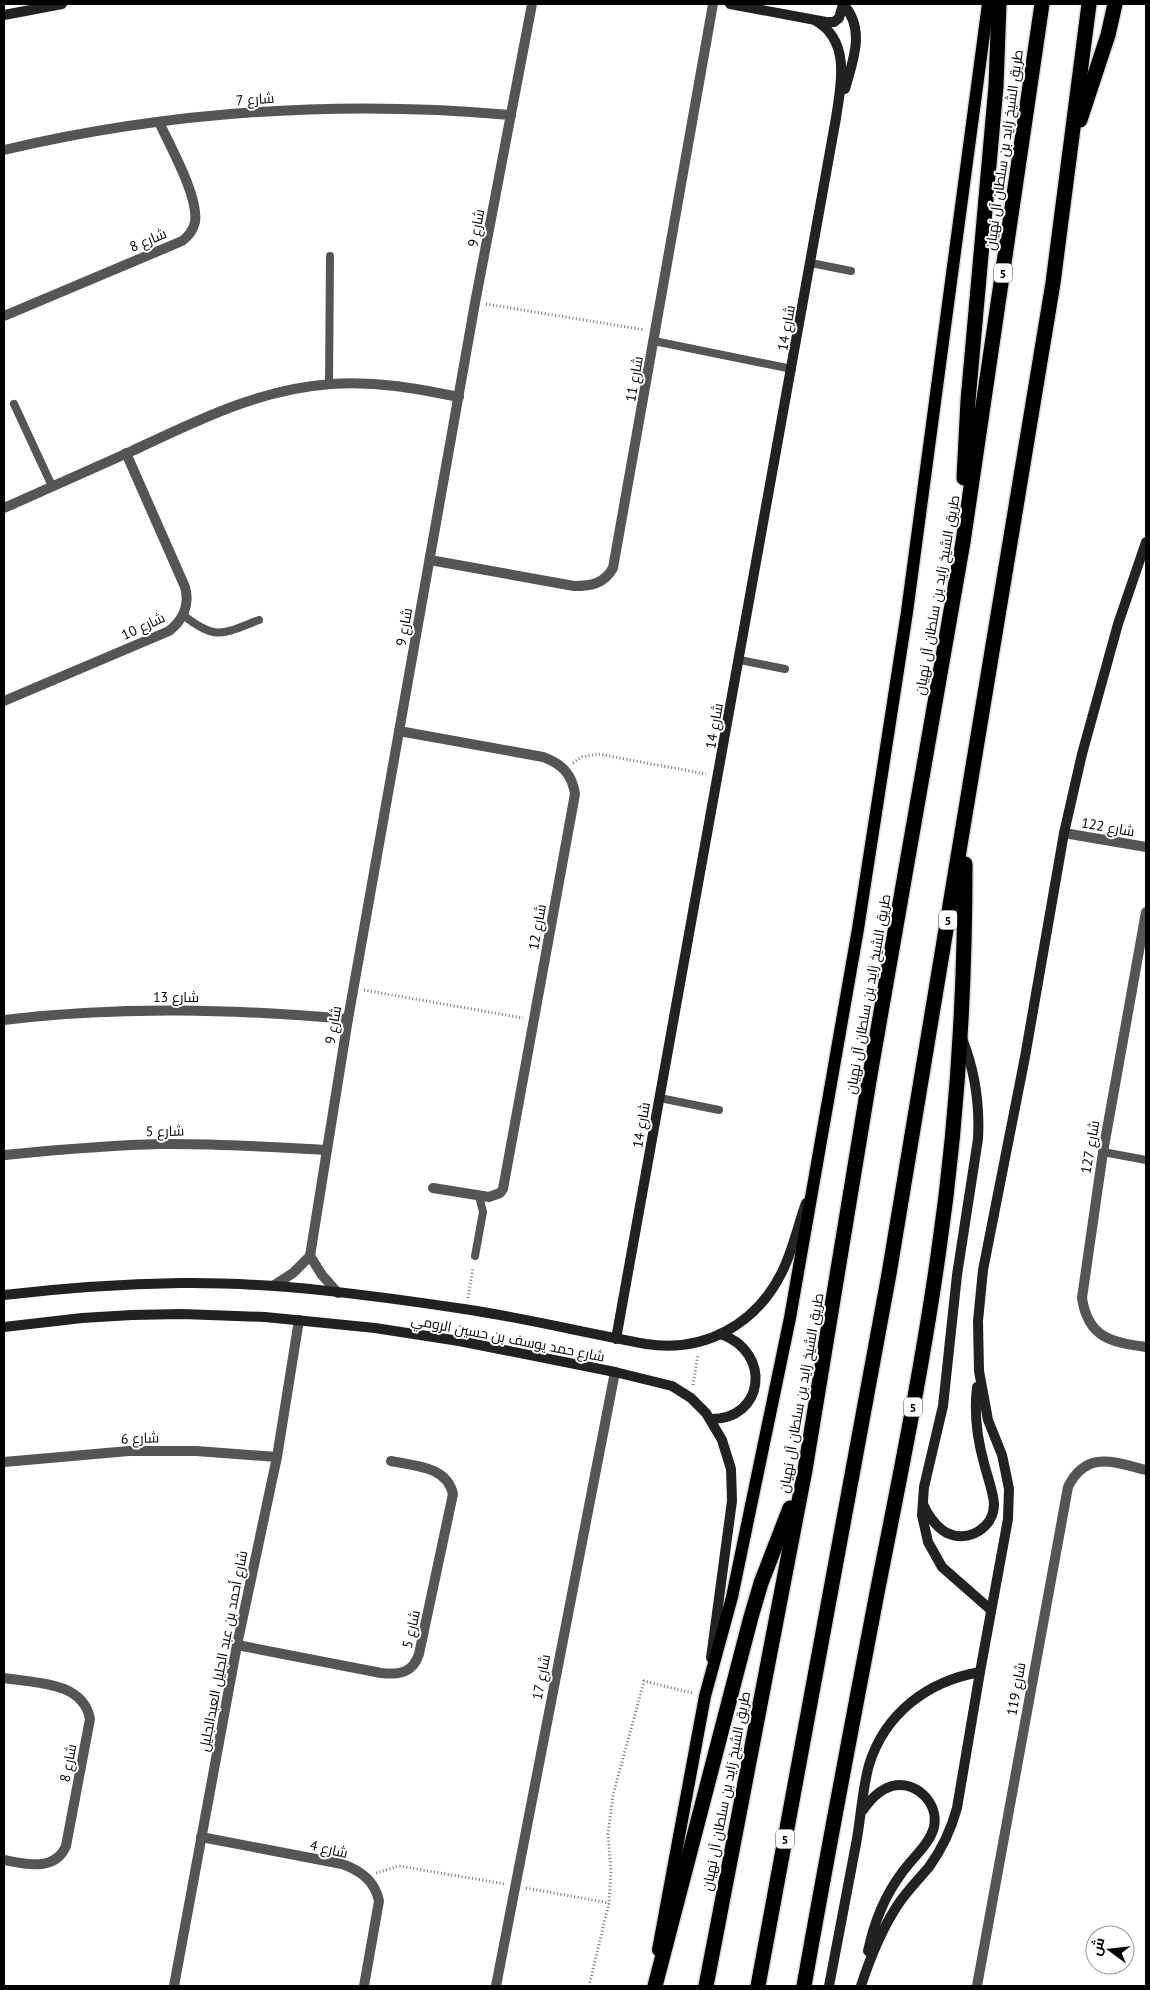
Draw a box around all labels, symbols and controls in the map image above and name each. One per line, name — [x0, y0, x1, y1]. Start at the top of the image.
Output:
street label: طريق الشيخ زايد بن سلطان آل نهيان — [981, 48, 1027, 252]
street label: شارع 7 — [235, 89, 275, 109]
street label: شارع 9 — [463, 207, 489, 249]
street label: شارع 8 — [127, 224, 169, 256]
road number: 5 — [994, 264, 1012, 282]
street label: شارع 14 — [773, 304, 799, 352]
street label: شارع 11 — [621, 355, 647, 403]
street label: طريق الشيخ زايد بن سلطان آل نهيان — [911, 494, 963, 696]
street label: شارع 9 — [392, 606, 416, 648]
street label: شارع 10 — [118, 608, 168, 644]
street label: شارع 14 — [701, 702, 727, 750]
street label: شارع 122 — [1080, 813, 1136, 841]
street label: طريق الشيخ زايد بن سلطان آل نهيان — [842, 893, 894, 1095]
street label: شارع 12 — [524, 903, 550, 951]
road number: 5 — [939, 910, 957, 930]
street label: شارع 13 — [153, 988, 199, 1006]
street label: شارع 9 — [321, 1004, 345, 1046]
street label: شارع 14 — [628, 1101, 654, 1149]
street label: شارع 127 — [1076, 1119, 1104, 1175]
street label: شارع 5 — [146, 1122, 184, 1140]
street label: طريق الشيخ زايد بن سلطان آل نهيان — [775, 1292, 827, 1494]
street label: شارع حمد يوسف بن حسين الرومي — [409, 1310, 606, 1369]
road number: 5 — [904, 1398, 922, 1416]
street label: شارع 6 — [120, 1428, 160, 1448]
street label: شارع أحمد بن عبد الجليل العبدالجليل — [195, 1549, 251, 1753]
street label: شارع 5 — [398, 1608, 424, 1650]
street label: شارع 17 — [528, 1653, 554, 1701]
street label: شارع 119 — [1002, 1661, 1030, 1717]
street label: طريق الشيخ زايد بن سلطان آل نهيان — [698, 1690, 754, 1892]
street label: شارع 8 — [55, 1742, 81, 1784]
road number: 5 — [776, 1830, 794, 1848]
street label: شارع 4 — [308, 1836, 350, 1862]
north arrow — [1085, 1925, 1135, 1975]
text: ش — [1086, 1936, 1108, 1958]

